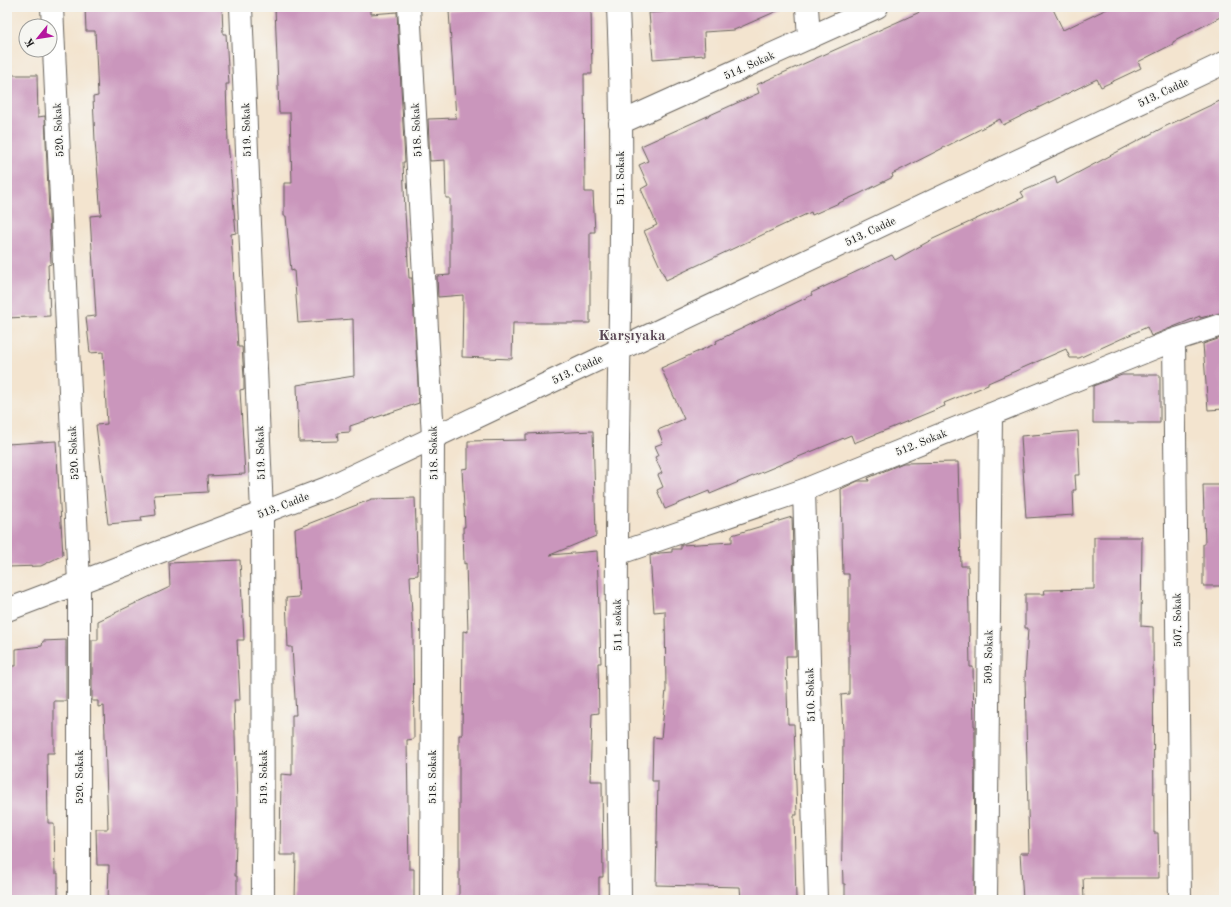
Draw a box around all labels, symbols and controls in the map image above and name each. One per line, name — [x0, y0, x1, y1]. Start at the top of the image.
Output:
north arrow — [18, 18, 58, 58]
text: K — [23, 35, 38, 49]
street label: 514. Sokak — [723, 50, 777, 82]
street label: 513. Cadde — [1137, 77, 1191, 110]
street label: 520. Sokak — [53, 102, 66, 157]
street label: 519. Sokak — [241, 102, 254, 157]
street label: 518. Sokak — [411, 102, 424, 157]
street label: 511. Sokak — [616, 150, 627, 205]
street label: 513. Cadde — [844, 216, 898, 249]
district label: Karşıyaka — [598, 329, 666, 344]
street label: 513. Cadde — [551, 354, 605, 387]
street label: 520. Sokak — [68, 425, 81, 480]
street label: 519. Sokak — [255, 425, 268, 480]
street label: 518. Sokak — [429, 425, 440, 480]
street label: 512. Sokak — [894, 428, 949, 459]
street label: 513. Cadde — [256, 491, 311, 521]
street label: 507. Sokak — [1173, 592, 1184, 647]
street label: 511. sokak — [613, 598, 624, 651]
street label: 509. Sokak — [984, 629, 995, 684]
street label: 510. Sokak — [805, 667, 818, 722]
street label: 520. Sokak — [75, 749, 86, 804]
street label: 519. Sokak — [259, 749, 270, 804]
street label: 518. Sokak — [428, 749, 439, 804]

